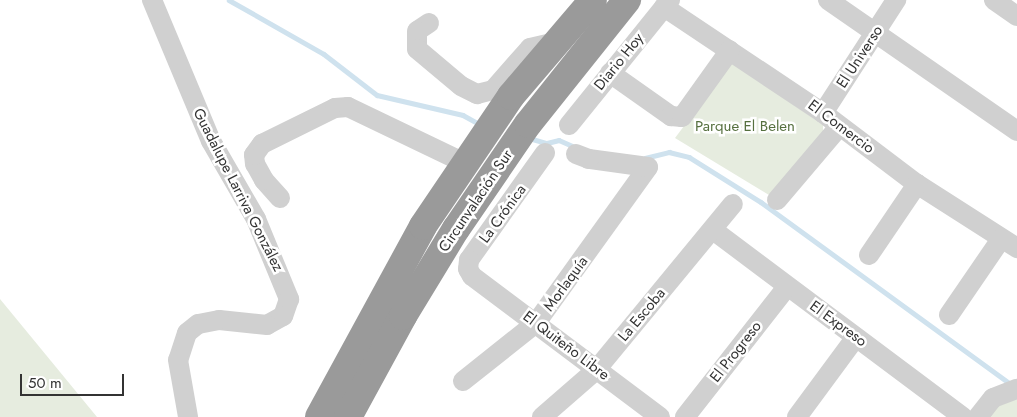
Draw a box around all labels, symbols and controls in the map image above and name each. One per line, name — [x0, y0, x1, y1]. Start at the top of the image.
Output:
street label: El Universo — [833, 22, 887, 92]
street label: Diario Hoy — [591, 30, 647, 94]
street label: El Comercio — [804, 96, 878, 158]
street label: Guadalupe Larriva González — [189, 105, 287, 275]
park label: Parque El Belen — [695, 118, 795, 136]
street label: Circunvalación Sur — [435, 147, 517, 255]
street label: La Crónica — [476, 181, 530, 247]
street label: Morlaquía — [540, 253, 592, 315]
street label: La Escoba — [615, 285, 669, 345]
street label: El Expreso — [806, 297, 870, 351]
street label: El Quiteño Libre — [519, 308, 613, 384]
street label: El Progreso — [707, 318, 765, 386]
scale bar — [22, 364, 126, 396]
text: 50 m — [28, 372, 62, 394]

